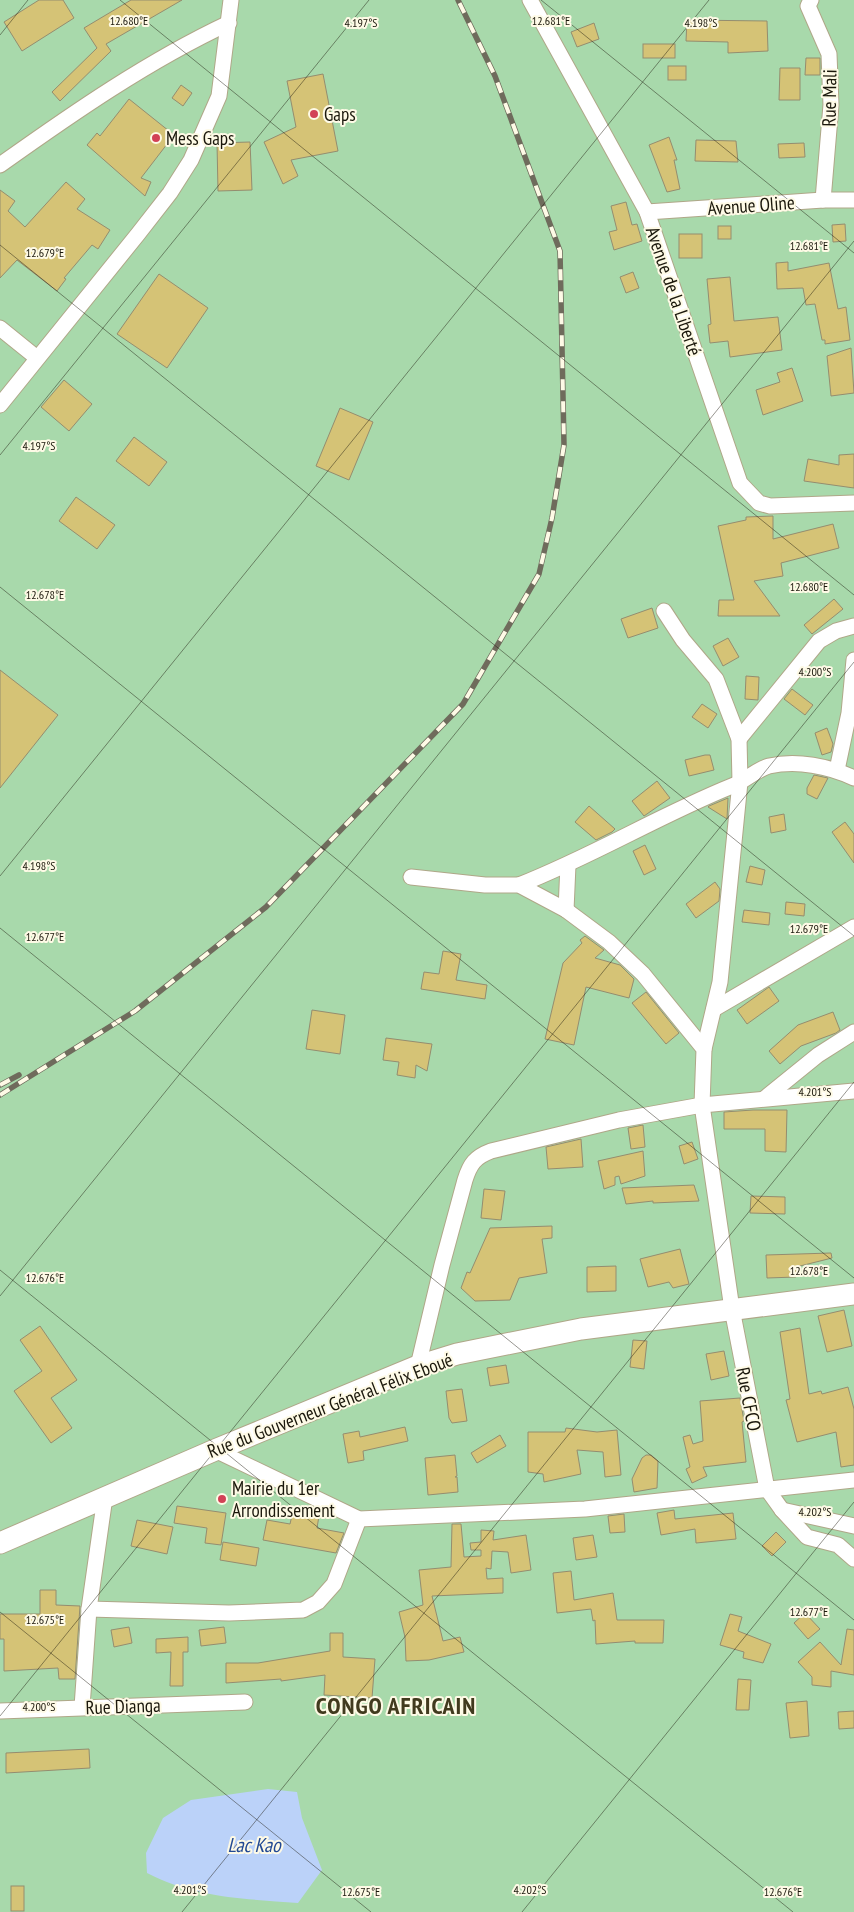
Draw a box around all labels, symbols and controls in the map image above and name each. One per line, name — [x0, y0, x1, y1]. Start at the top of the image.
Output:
text: 12.680°E — [110, 13, 148, 28]
text: 12.681°E — [532, 13, 570, 28]
text: 4.197°S — [345, 15, 377, 30]
text: 4.198°S — [685, 15, 717, 30]
street label: Rue Mali — [817, 69, 841, 127]
place label: Gaps — [324, 102, 356, 126]
marker: Gaps — [308, 108, 320, 120]
place label: Mess Gaps — [166, 126, 234, 150]
marker: Mess Gaps — [150, 132, 162, 144]
street label: Avenue Oline — [707, 190, 796, 220]
street label: Avenue de la Liberté — [641, 223, 707, 359]
text: 12.681°E — [790, 238, 828, 253]
text: 12.679°E — [26, 245, 64, 260]
text: 4.197°S — [23, 438, 55, 453]
text: 12.680°E — [790, 579, 828, 594]
text: 12.678°E — [26, 587, 64, 602]
text: 4.200°S — [799, 664, 831, 679]
text: 4.198°S — [23, 858, 55, 873]
text: 12.679°E — [790, 921, 828, 936]
text: 12.677°E — [26, 929, 64, 944]
text: 4.201°S — [799, 1084, 831, 1099]
text: 12.678°E — [790, 1263, 828, 1278]
text: 12.676°E — [26, 1270, 64, 1285]
street label: Rue du Gouverneur Général Félix Eboué — [204, 1347, 456, 1463]
street label: Rue CFCO — [731, 1365, 767, 1433]
place label: Mairie du 1er Arrondissement — [232, 1476, 336, 1522]
marker: Mairie du 1er Arrondissement — [216, 1493, 228, 1505]
text: 4.202°S — [799, 1504, 831, 1519]
text: 12.677°E — [790, 1604, 828, 1619]
text: 12.675°E — [26, 1612, 64, 1627]
district label: CONGO AFRICAIN — [316, 1690, 476, 1721]
street label: Rue Dianga — [85, 1693, 161, 1719]
text: 4.200°S — [23, 1699, 55, 1714]
water label: Lac Kao — [227, 1832, 282, 1858]
text: 4.201°S — [174, 1882, 206, 1897]
text: 4.202°S — [514, 1882, 546, 1897]
text: 12.675°E — [342, 1884, 380, 1899]
text: 12.676°E — [764, 1884, 802, 1899]

